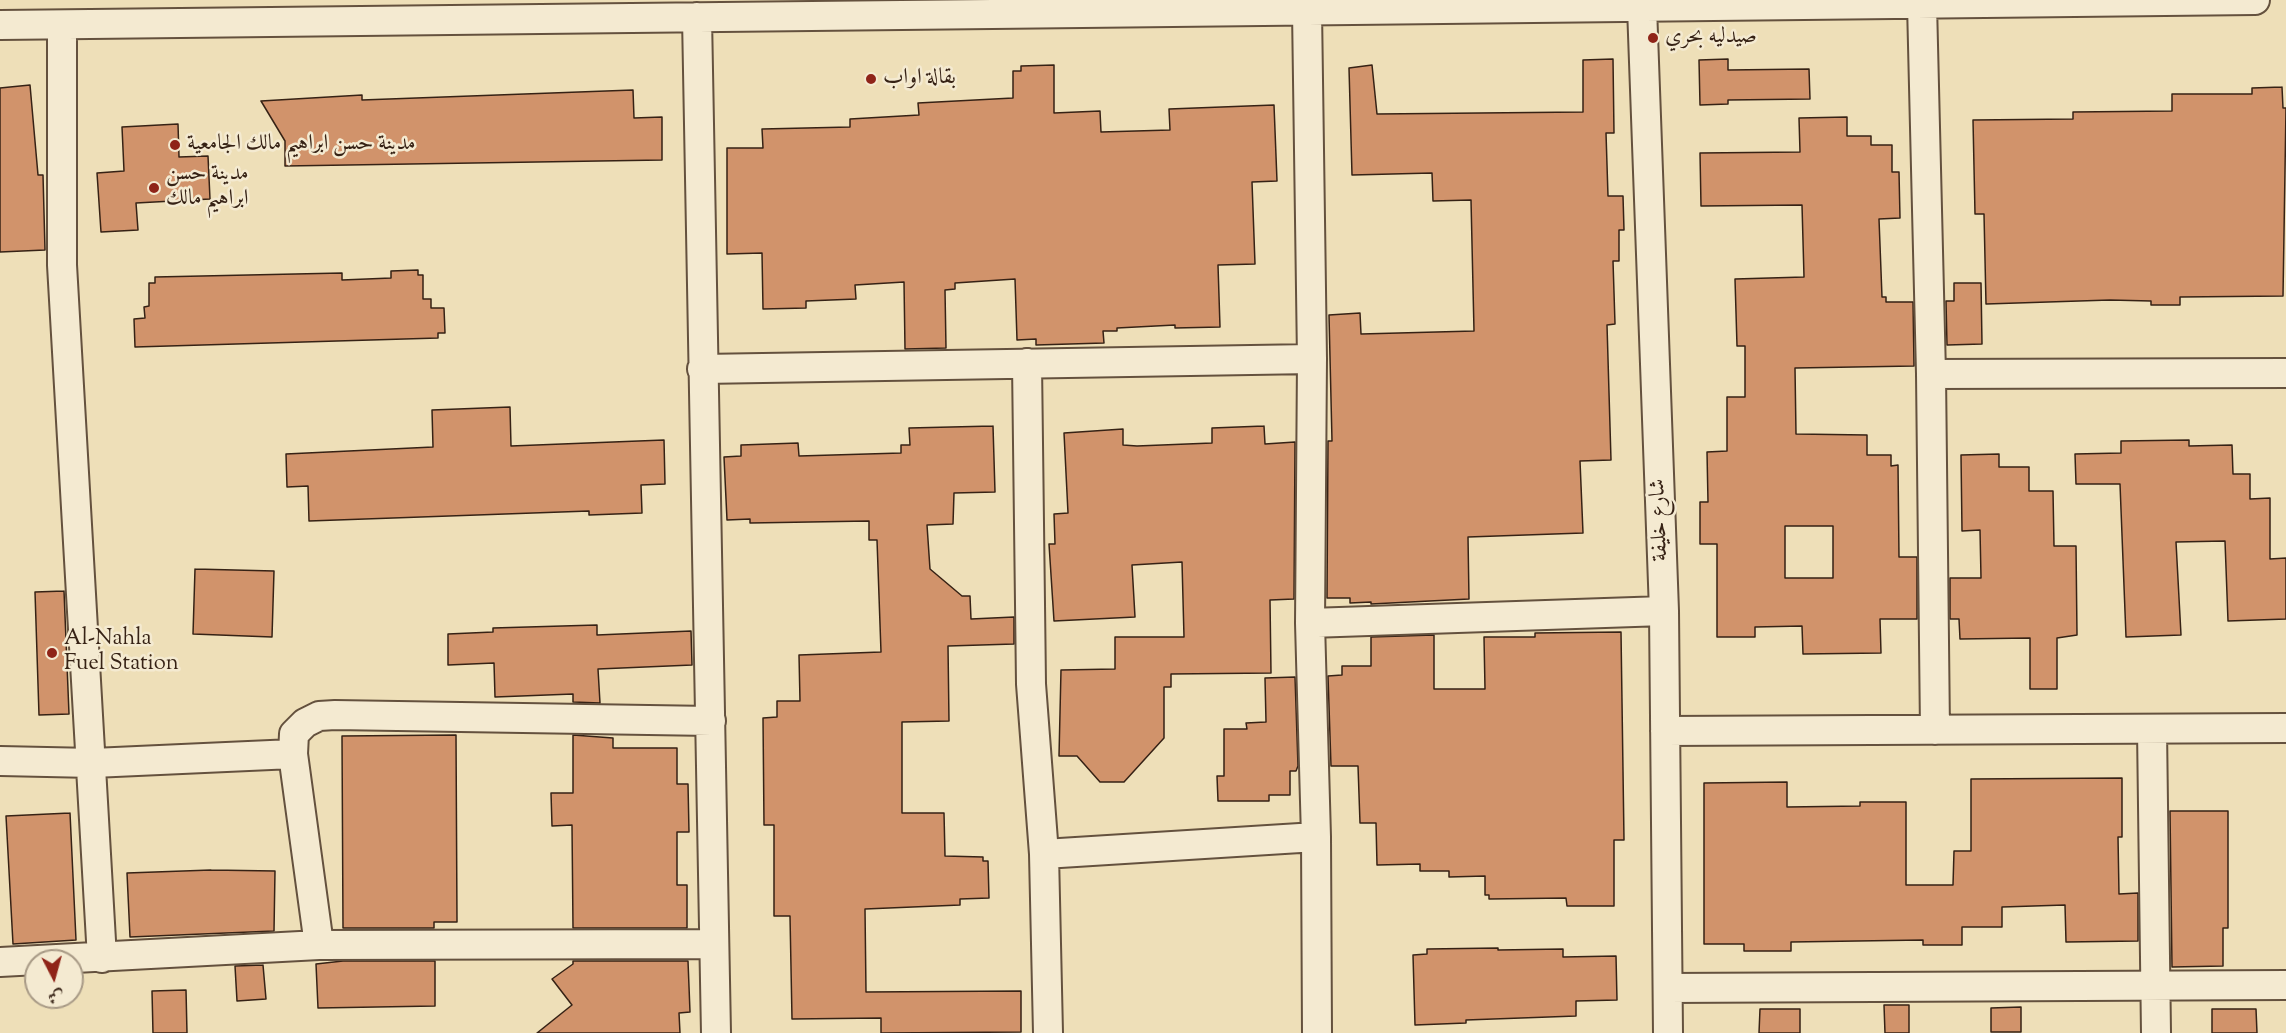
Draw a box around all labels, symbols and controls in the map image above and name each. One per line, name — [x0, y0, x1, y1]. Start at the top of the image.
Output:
place label: صيدليه بحري — [1665, 25, 1757, 51]
marker: صيدليه بحري — [1646, 31, 1660, 45]
place label: بقالة اواب — [883, 66, 956, 92]
marker: بقالة اواب — [864, 72, 878, 86]
place label: مدينة حسن ابراهيم مالك الجامعية — [187, 132, 416, 158]
marker: مدينة حسن ابراهيم مالك الجامعية — [168, 138, 182, 152]
place label: مدينة حسن ابراهيم مالك — [166, 162, 249, 214]
marker: مدينة حسن ابراهيم مالك — [147, 181, 161, 195]
street label: شارع خليفة — [1646, 478, 1676, 562]
place label: Al-Nahla Fuel Station — [64, 627, 179, 678]
marker: Al-Nahla Fuel Station — [45, 646, 59, 660]
north arrow — [24, 949, 84, 1009]
text: ش — [47, 983, 65, 1008]

